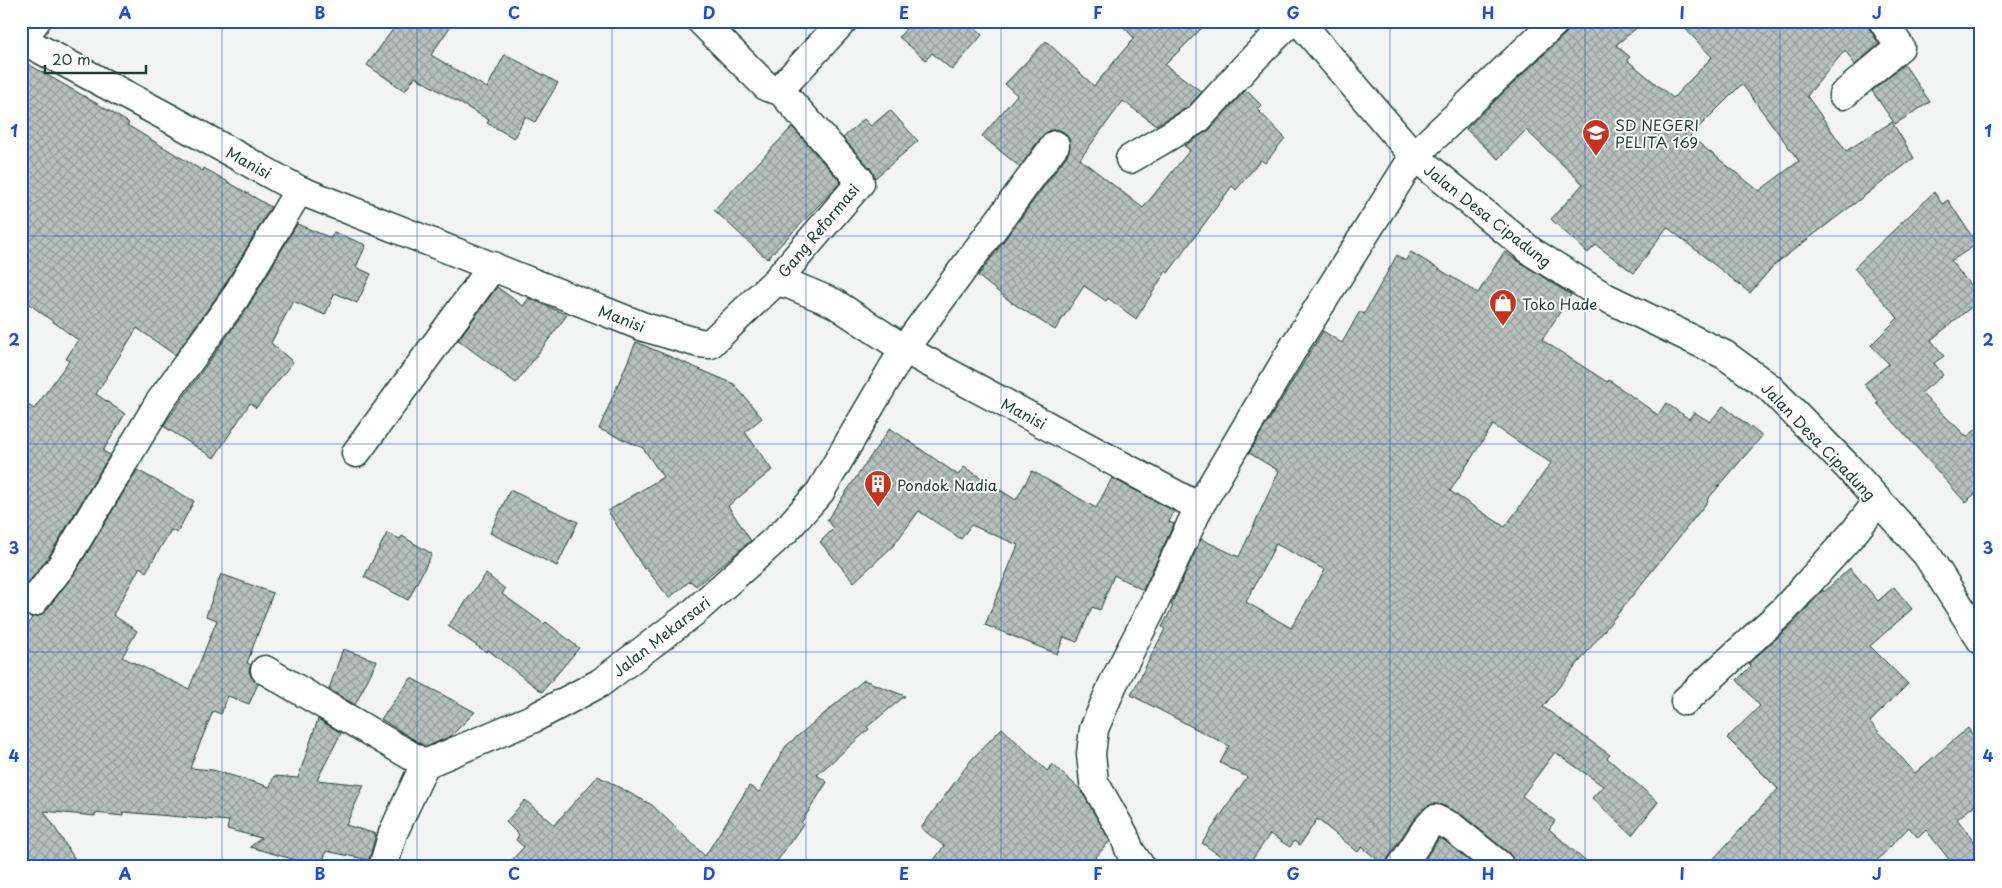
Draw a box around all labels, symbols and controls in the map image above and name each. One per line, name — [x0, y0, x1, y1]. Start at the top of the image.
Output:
text: A — [119, 0, 132, 24]
text: B — [315, 0, 326, 24]
text: C — [508, 0, 520, 24]
text: D — [703, 0, 715, 24]
text: E — [899, 0, 909, 24]
text: F — [1093, 0, 1103, 24]
text: G — [1286, 0, 1300, 24]
text: H — [1482, 0, 1494, 24]
text: I — [1679, 0, 1685, 24]
text: J — [1872, 0, 1882, 24]
scale bar — [45, 42, 146, 74]
text: 20 m — [52, 47, 91, 70]
place label: SD NEGERI PELITA 169 — [1615, 113, 1699, 153]
text: 1 — [10, 118, 18, 142]
school or university icon: SD NEGERI PELITA 169 — [1581, 118, 1611, 157]
text: 1 — [1984, 118, 1992, 142]
street label: Manisi — [222, 140, 276, 184]
street label: Jalan Desa Cipadung — [1419, 158, 1557, 272]
street label: Gang Reformasi — [772, 178, 864, 282]
shop icon: Toko Hade — [1488, 288, 1518, 327]
place label: Toko Hade — [1522, 292, 1597, 315]
street label: Manisi — [595, 299, 649, 337]
text: 2 — [8, 327, 20, 351]
text: 2 — [1982, 327, 1994, 351]
street label: Jalan Desa Cipadung — [1756, 377, 1882, 505]
street label: Manisi — [997, 391, 1051, 435]
building icon: Pondok Nadia — [863, 469, 893, 508]
place label: Pondok Nadia — [897, 473, 998, 496]
text: 3 — [9, 535, 19, 559]
text: 3 — [1983, 535, 1993, 559]
street label: Jalan Mekarsari — [607, 590, 715, 682]
text: 4 — [9, 743, 20, 767]
text: 4 — [1983, 743, 1994, 767]
text: A — [119, 861, 132, 885]
text: B — [315, 861, 326, 885]
text: C — [508, 861, 520, 885]
text: D — [703, 861, 715, 885]
text: E — [899, 861, 909, 885]
text: F — [1093, 861, 1103, 885]
text: G — [1286, 861, 1300, 885]
text: H — [1482, 861, 1494, 885]
text: I — [1679, 861, 1685, 885]
text: J — [1872, 861, 1882, 885]

